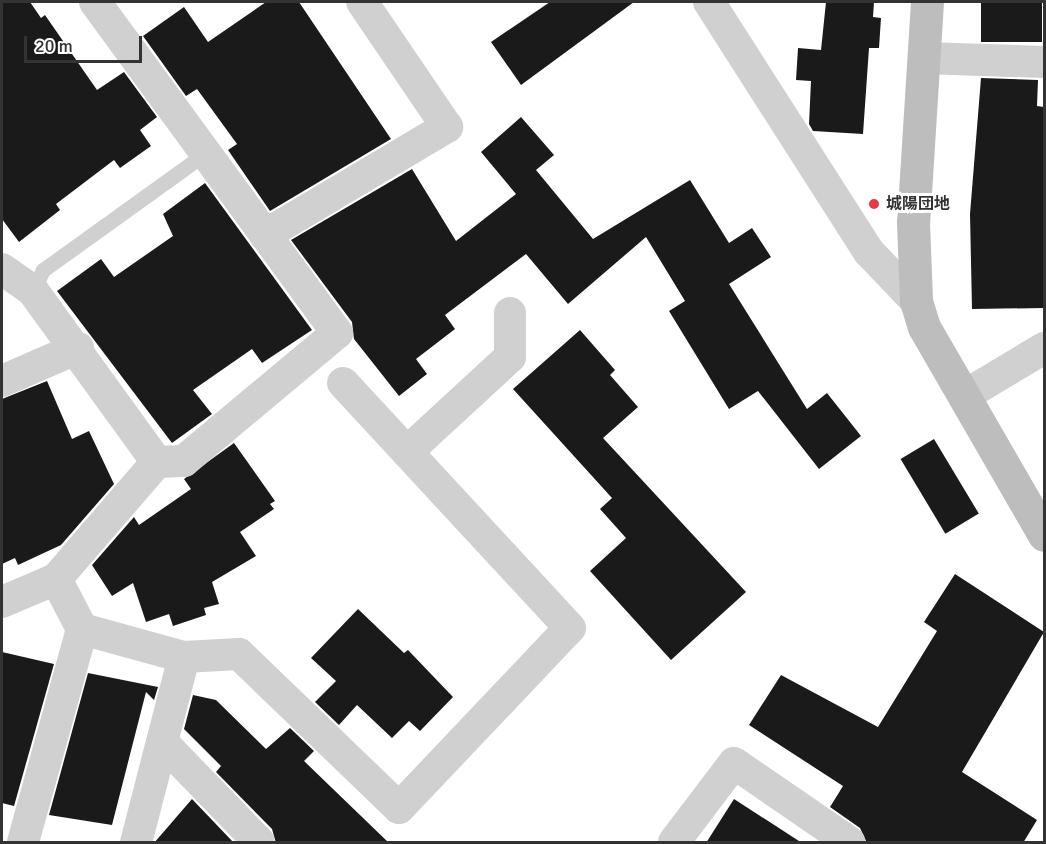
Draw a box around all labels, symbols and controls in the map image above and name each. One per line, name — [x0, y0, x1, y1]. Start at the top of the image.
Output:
scale bar — [27, 24, 146, 62]
text: 20 m — [35, 35, 73, 57]
place label: 城陽団地 — [886, 194, 950, 214]
marker: 城陽団地 — [867, 197, 881, 211]

